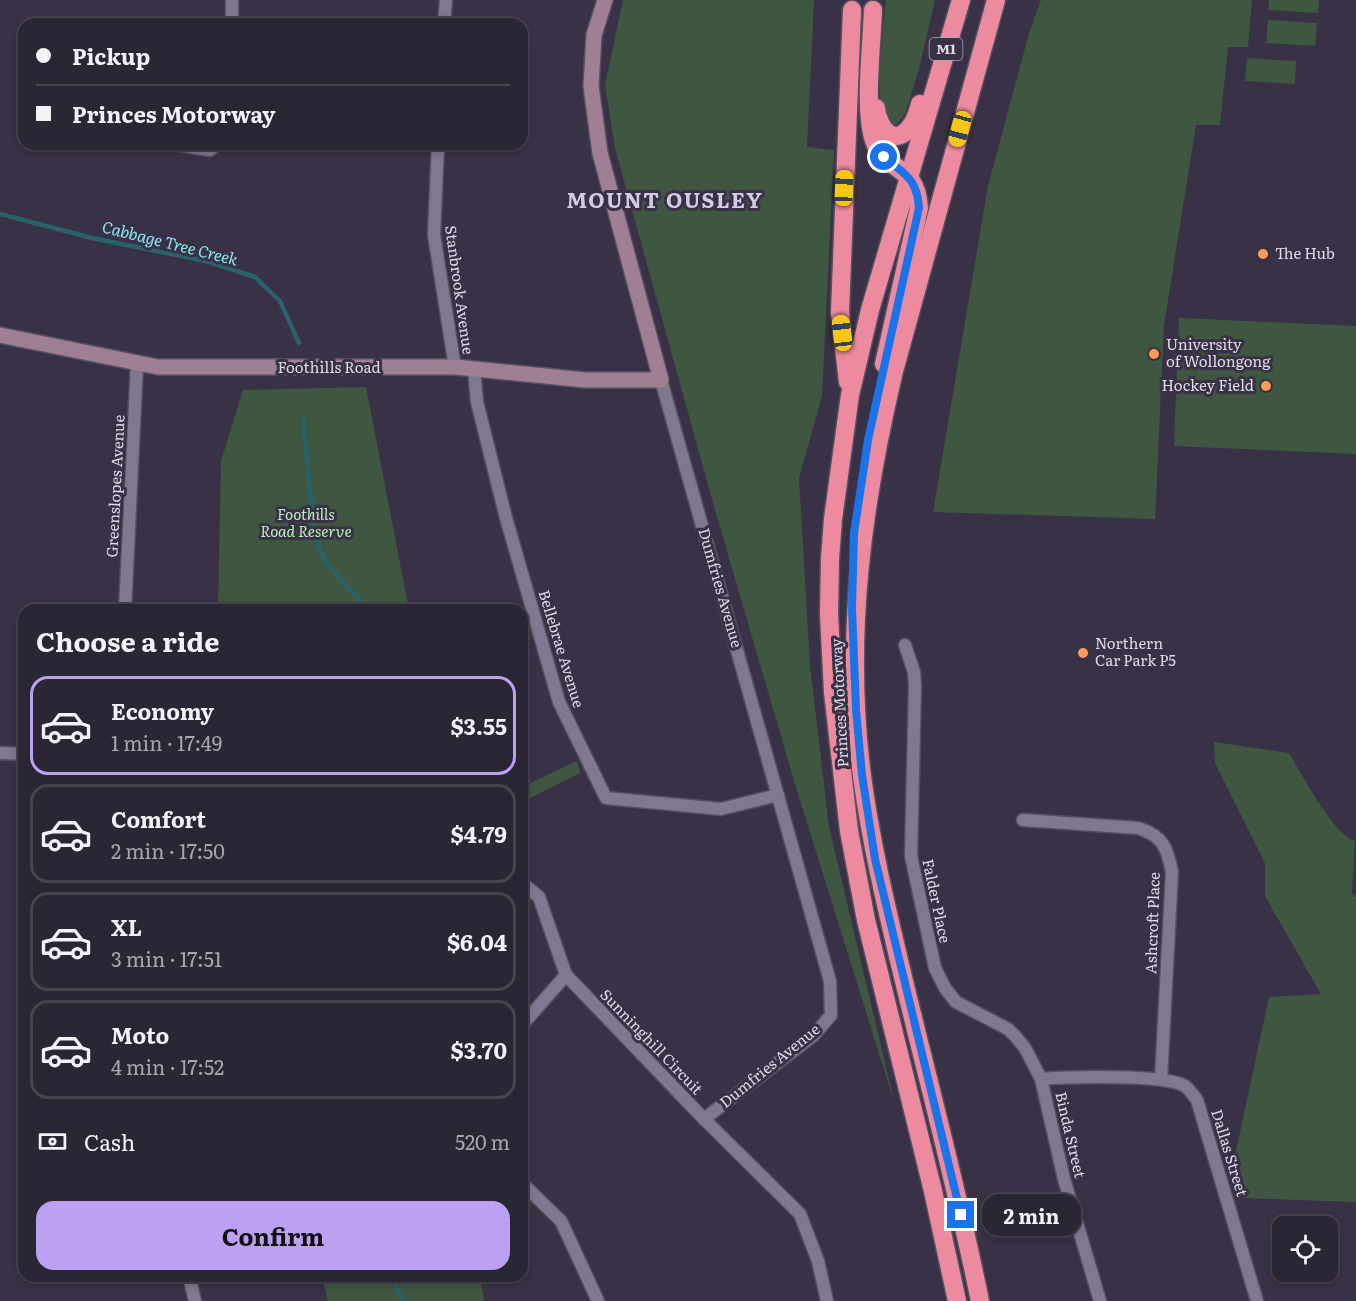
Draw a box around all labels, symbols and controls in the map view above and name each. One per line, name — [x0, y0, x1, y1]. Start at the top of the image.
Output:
road number: M1 — [930, 38, 962, 60]
text: Pickup — [72, 39, 150, 72]
text: Princes Motorway — [72, 97, 276, 130]
car — [947, 109, 973, 149]
route start — [870, 143, 897, 170]
car — [834, 170, 854, 206]
district label: MOUNT OUSLEY — [567, 183, 763, 214]
water label: Cabbage Tree Creek — [100, 214, 241, 271]
street label: Stanbrook Avenue — [440, 224, 481, 356]
place label: The Hub — [1275, 241, 1335, 264]
marker: The Hub — [1256, 247, 1270, 261]
car — [831, 314, 853, 352]
place label: University of Wollongong — [1166, 332, 1271, 372]
marker: University of Wollongong — [1147, 347, 1161, 361]
street label: Foothills Road — [277, 355, 381, 378]
place label: Hockey Field — [1161, 373, 1254, 396]
marker: Hockey Field — [1259, 379, 1273, 393]
street label: Greenslopes Avenue — [99, 414, 130, 558]
park label: Foothills Road Reserve — [260, 502, 352, 542]
street label: Dumfries Avenue — [693, 525, 750, 650]
street label: Bellebrae Avenue — [534, 587, 591, 711]
text: Choose a ride — [36, 620, 219, 660]
place label: Northern Car Park P5 — [1095, 631, 1176, 671]
street label: Princes Motorway — [824, 638, 853, 768]
marker: Northern Car Park P5 — [1076, 646, 1090, 660]
text: Economy — [111, 694, 214, 727]
icon: car — [39, 699, 93, 753]
text: $3.55 — [450, 709, 507, 742]
text: 1 min · 17:49 — [111, 727, 222, 757]
text: Comfort — [111, 802, 206, 835]
icon: car — [39, 807, 93, 861]
text: $4.79 — [450, 817, 507, 850]
text: 2 min · 17:50 — [111, 835, 225, 865]
street label: Falder Place — [917, 856, 958, 945]
street label: Ashcroft Place — [1138, 871, 1165, 974]
text: XL — [111, 910, 142, 943]
icon: car — [39, 915, 93, 969]
text: $6.04 — [447, 925, 507, 958]
text: 3 min · 17:51 — [111, 943, 222, 973]
street label: Sunninghill Circuit — [595, 983, 709, 1099]
street label: Dumfries Avenue — [714, 1017, 824, 1113]
text: Moto — [111, 1018, 169, 1051]
icon: car — [39, 1023, 93, 1077]
text: $3.70 — [451, 1033, 507, 1066]
text: 4 min · 17:52 — [111, 1051, 224, 1081]
street label: Binda Street — [1050, 1089, 1093, 1180]
street label: Dallas Street — [1206, 1106, 1255, 1199]
icon: cash — [36, 1125, 69, 1158]
text: Cash — [84, 1125, 135, 1158]
text: 520 m — [455, 1126, 510, 1156]
callout: 2 min — [982, 1194, 1081, 1236]
text: 2 min — [1004, 1200, 1059, 1230]
button: Confirm — [36, 1201, 510, 1270]
route end — [947, 1201, 974, 1228]
map controls — [1272, 1216, 1338, 1282]
button: locate — [1272, 1216, 1338, 1282]

